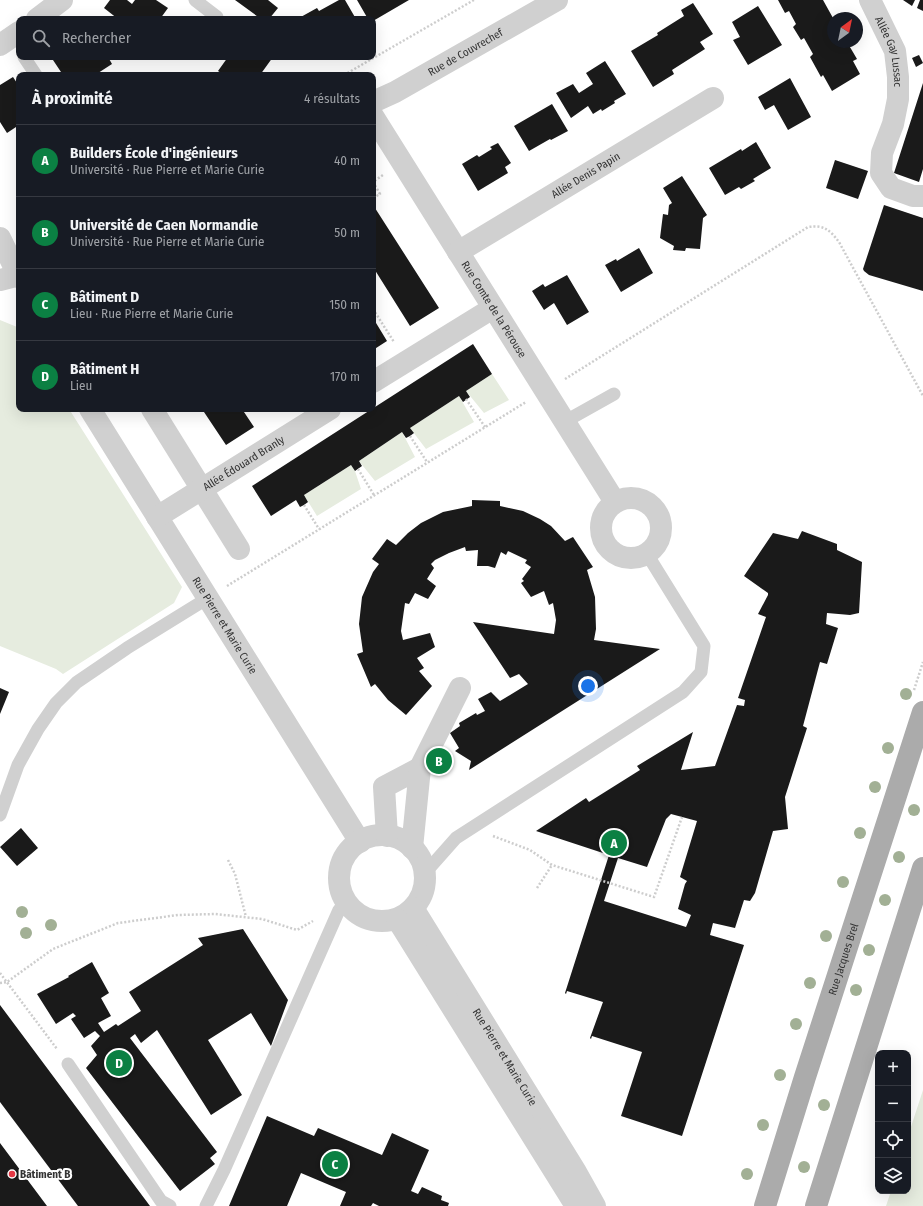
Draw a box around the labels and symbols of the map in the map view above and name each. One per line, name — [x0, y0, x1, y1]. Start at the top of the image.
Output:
north arrow — [827, 12, 863, 48]
street label: Allée Gay Lussac — [872, 14, 904, 87]
street label: Rue de Couvrechef — [426, 26, 506, 79]
street label: Allée Denis Papin — [549, 150, 622, 201]
street label: Rue Comte de la Pérouse — [458, 259, 529, 360]
street label: Allée Édouard Branly — [201, 433, 287, 494]
street label: Rue Pierre et Marie Curie — [189, 575, 260, 677]
your location — [578, 676, 598, 696]
pin: B — [426, 746, 452, 776]
pin: A — [601, 828, 627, 858]
street label: Rue Jacques Brel — [826, 921, 861, 997]
street label: Rue Pierre et Marie Curie — [470, 1006, 539, 1108]
pin: D — [106, 1048, 132, 1078]
pin: C — [322, 1149, 348, 1179]
place label: Bâtiment B — [20, 1168, 70, 1181]
marker: Bâtiment B — [7, 1169, 17, 1179]

